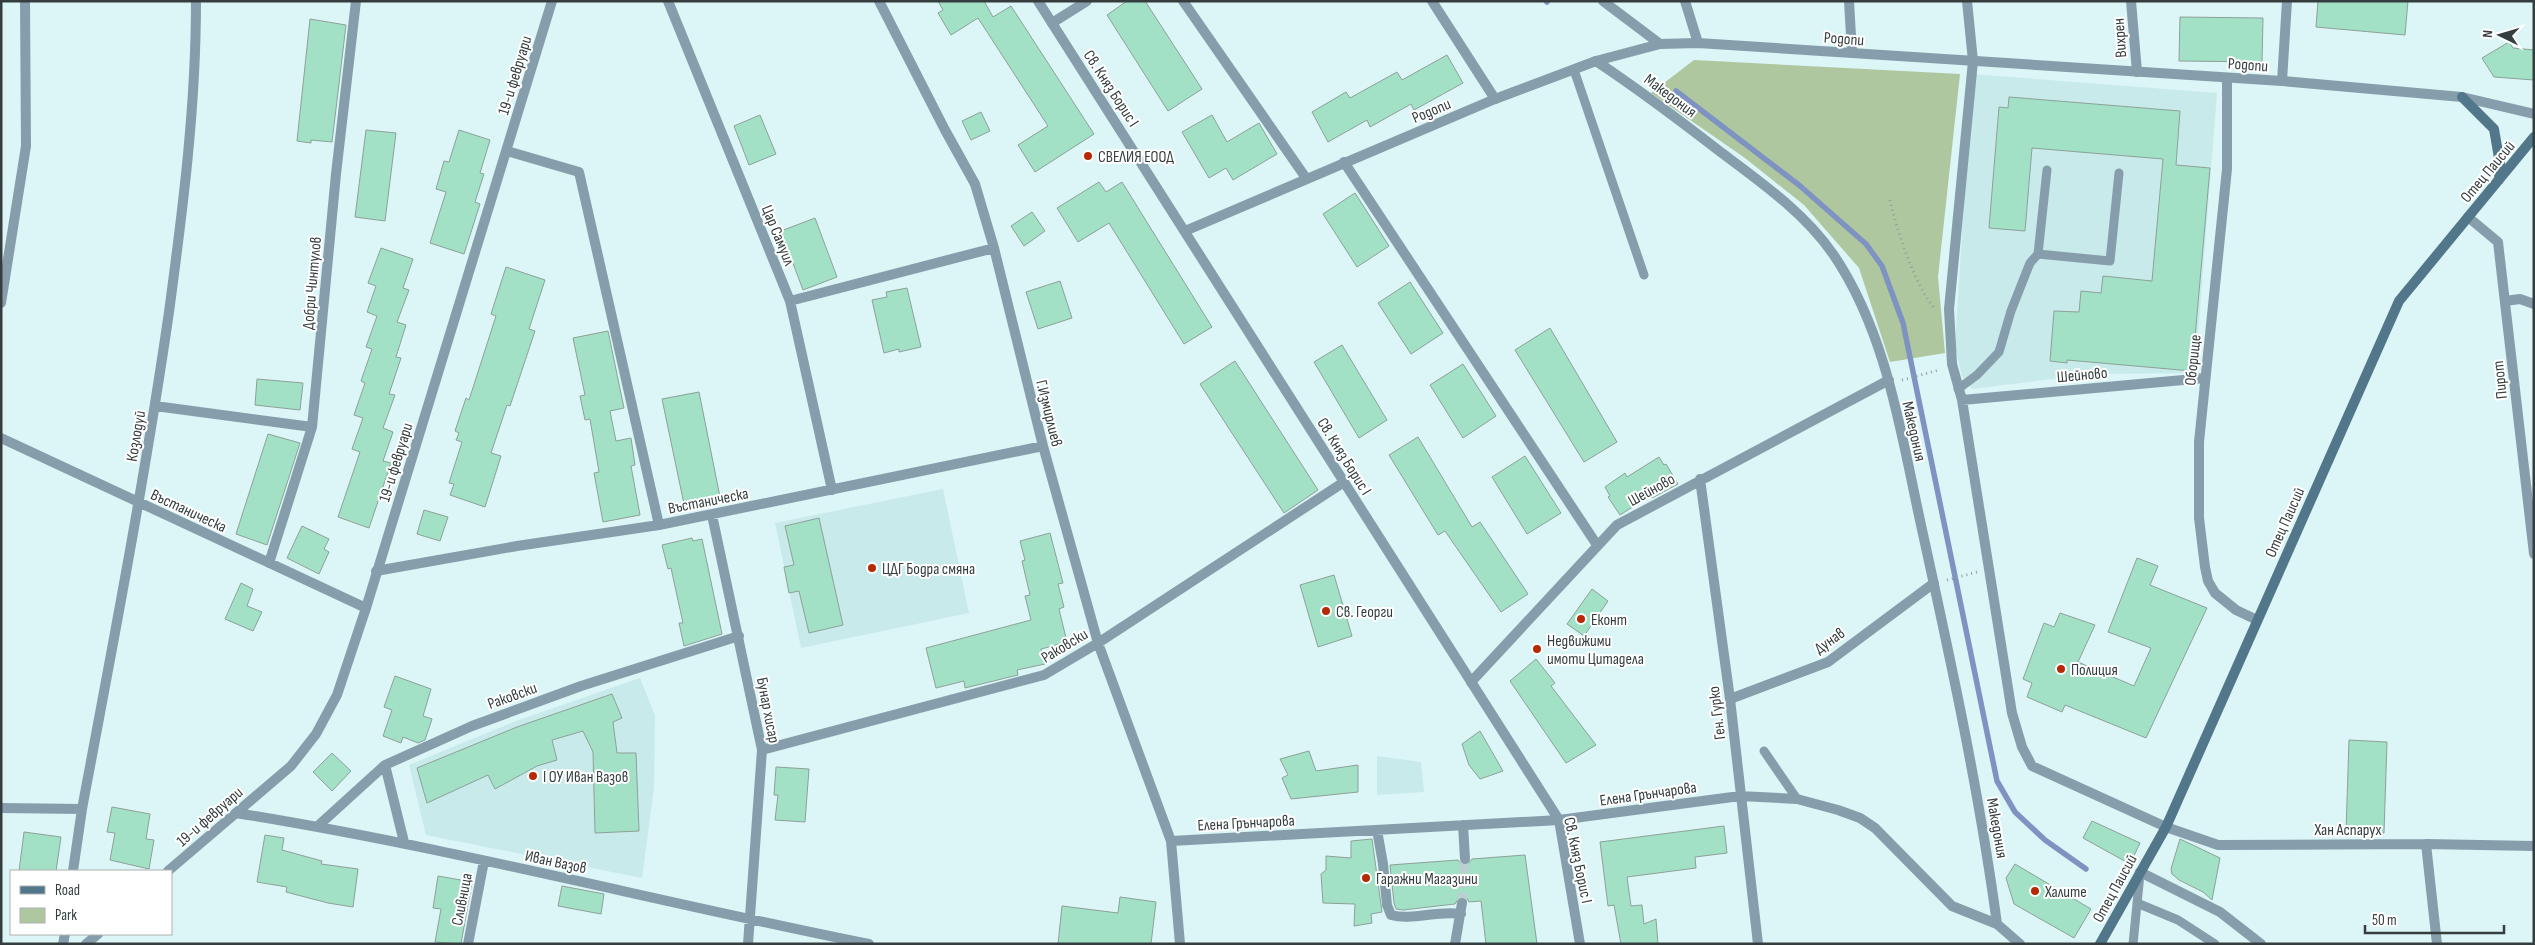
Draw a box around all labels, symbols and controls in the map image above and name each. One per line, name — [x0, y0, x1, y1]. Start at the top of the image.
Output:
north arrow — [2475, 10, 2525, 60]
street label: Вихрен — [2110, 17, 2131, 58]
street label: Родопи — [1823, 29, 1865, 50]
text: N — [2479, 29, 2496, 38]
street label: 19-и февруари — [494, 34, 536, 117]
street label: Св. Княз Борис I — [1079, 47, 1143, 131]
street label: Родопи — [2227, 55, 2269, 76]
street label: Македония — [1640, 70, 1700, 122]
street label: Родопи — [1409, 95, 1454, 128]
street label: Отец Паисий — [2457, 137, 2519, 207]
place label: СВЕЛИЯ ЕООД — [1098, 148, 1174, 167]
marker: СВЕЛИЯ ЕООД — [1082, 150, 1094, 162]
street label: Цар Самуил — [757, 203, 798, 269]
street label: Добри Чинтулов — [299, 236, 326, 330]
street label: Оборище — [2181, 334, 2206, 387]
street label: Пирот — [2489, 360, 2512, 400]
street label: Шейново — [2056, 364, 2108, 387]
street label: Г.Измирлиев — [1031, 378, 1066, 449]
street label: Македония — [1897, 400, 1930, 463]
street label: Козлодуй — [123, 409, 150, 463]
street label: Св. Княз Борис I — [1312, 415, 1375, 499]
street label: 19-и февруари — [375, 421, 417, 504]
street label: Шейново — [1625, 470, 1679, 511]
street label: Въстаническа — [666, 484, 750, 519]
street label: Отец Паисий — [2262, 485, 2309, 561]
street label: Въстаническа — [147, 486, 229, 537]
place label: ЦДГ Бодра смяна — [882, 560, 975, 579]
marker: ЦДГ Бодра смяна — [866, 562, 878, 574]
place label: Св. Георги — [1336, 603, 1393, 622]
marker: Св. Георги — [1320, 605, 1332, 617]
place label: Еконт — [1591, 611, 1627, 630]
marker: Еконт — [1575, 613, 1587, 625]
street label: Дунав — [1811, 624, 1849, 659]
street label: Раковски — [1038, 625, 1092, 668]
place label: Недвижими имоти Цитадела — [1547, 632, 1644, 669]
marker: Недвижими имоти Цитадела — [1531, 643, 1543, 655]
place label: Полиция — [2071, 661, 2118, 680]
marker: Полиция — [2055, 663, 2067, 675]
street label: Бунар хисар — [752, 676, 783, 745]
street label: Раковски — [485, 679, 540, 714]
street label: Ген. Гурко — [1705, 685, 1730, 741]
place label: I ОУ Иван Вазов — [543, 768, 628, 787]
marker: I ОУ Иван Вазов — [527, 770, 539, 782]
street label: Елена Грънчарова — [1599, 778, 1698, 811]
street label: 19-и февруари — [173, 783, 247, 851]
street label: Македония — [1982, 797, 2011, 860]
street label: Елена Грънчарова — [1197, 811, 1295, 836]
street label: Св. Княз Борис I — [1559, 815, 1596, 905]
street label: Хан Аспарух — [2313, 821, 2382, 840]
street label: Иван Вазов — [523, 847, 588, 878]
street label: Отец Паисий — [2089, 851, 2142, 926]
legend — [10, 870, 172, 935]
place label: Гаражни Магазини — [1376, 870, 1478, 889]
street label: Сливница — [448, 871, 477, 927]
marker: Гаражни Магазини — [1360, 872, 1372, 884]
text: Road — [55, 881, 80, 900]
place label: Халите — [2044, 883, 2087, 902]
marker: Халите — [2029, 885, 2041, 897]
scale bar — [2365, 902, 2504, 934]
text: Park — [55, 906, 77, 925]
text: 50 m — [2372, 911, 2397, 930]

